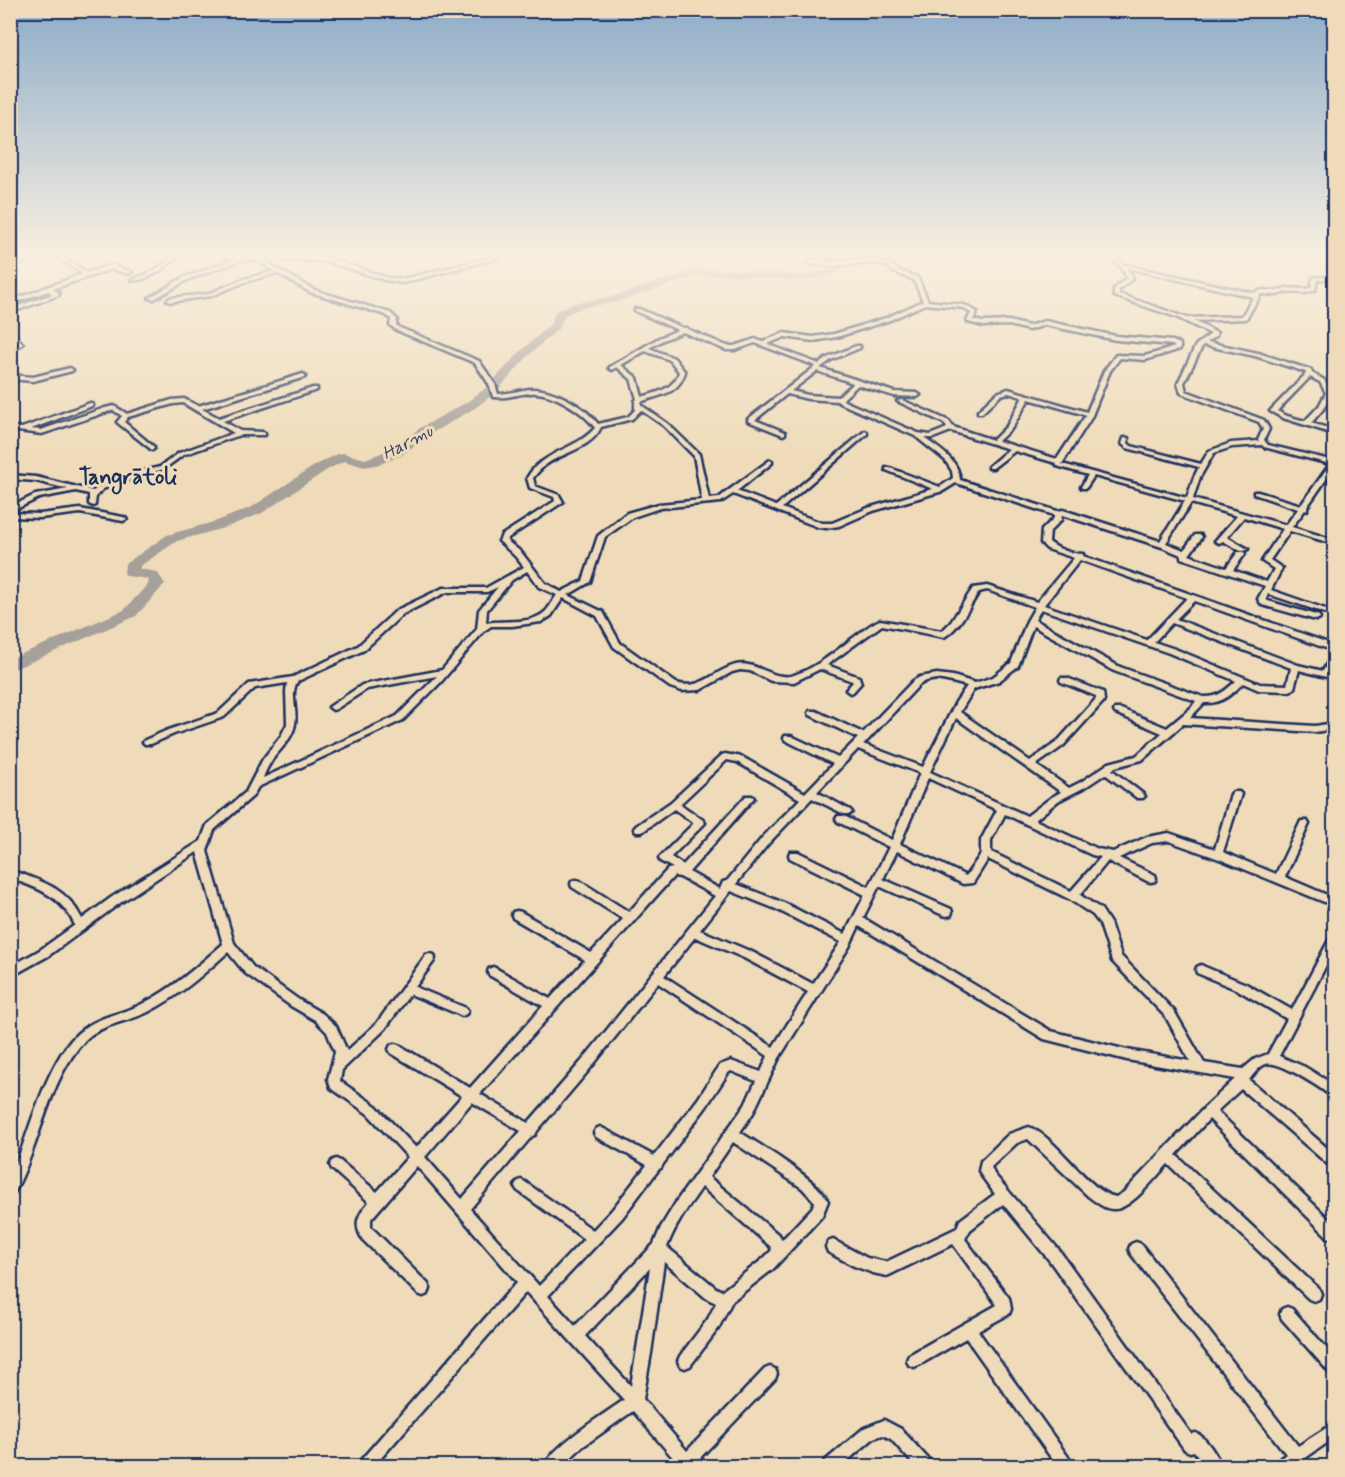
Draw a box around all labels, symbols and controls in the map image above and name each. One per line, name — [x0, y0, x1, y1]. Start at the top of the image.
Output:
water label: Harmu — [378, 419, 438, 466]
district label: Tangrātoli — [79, 464, 177, 495]

